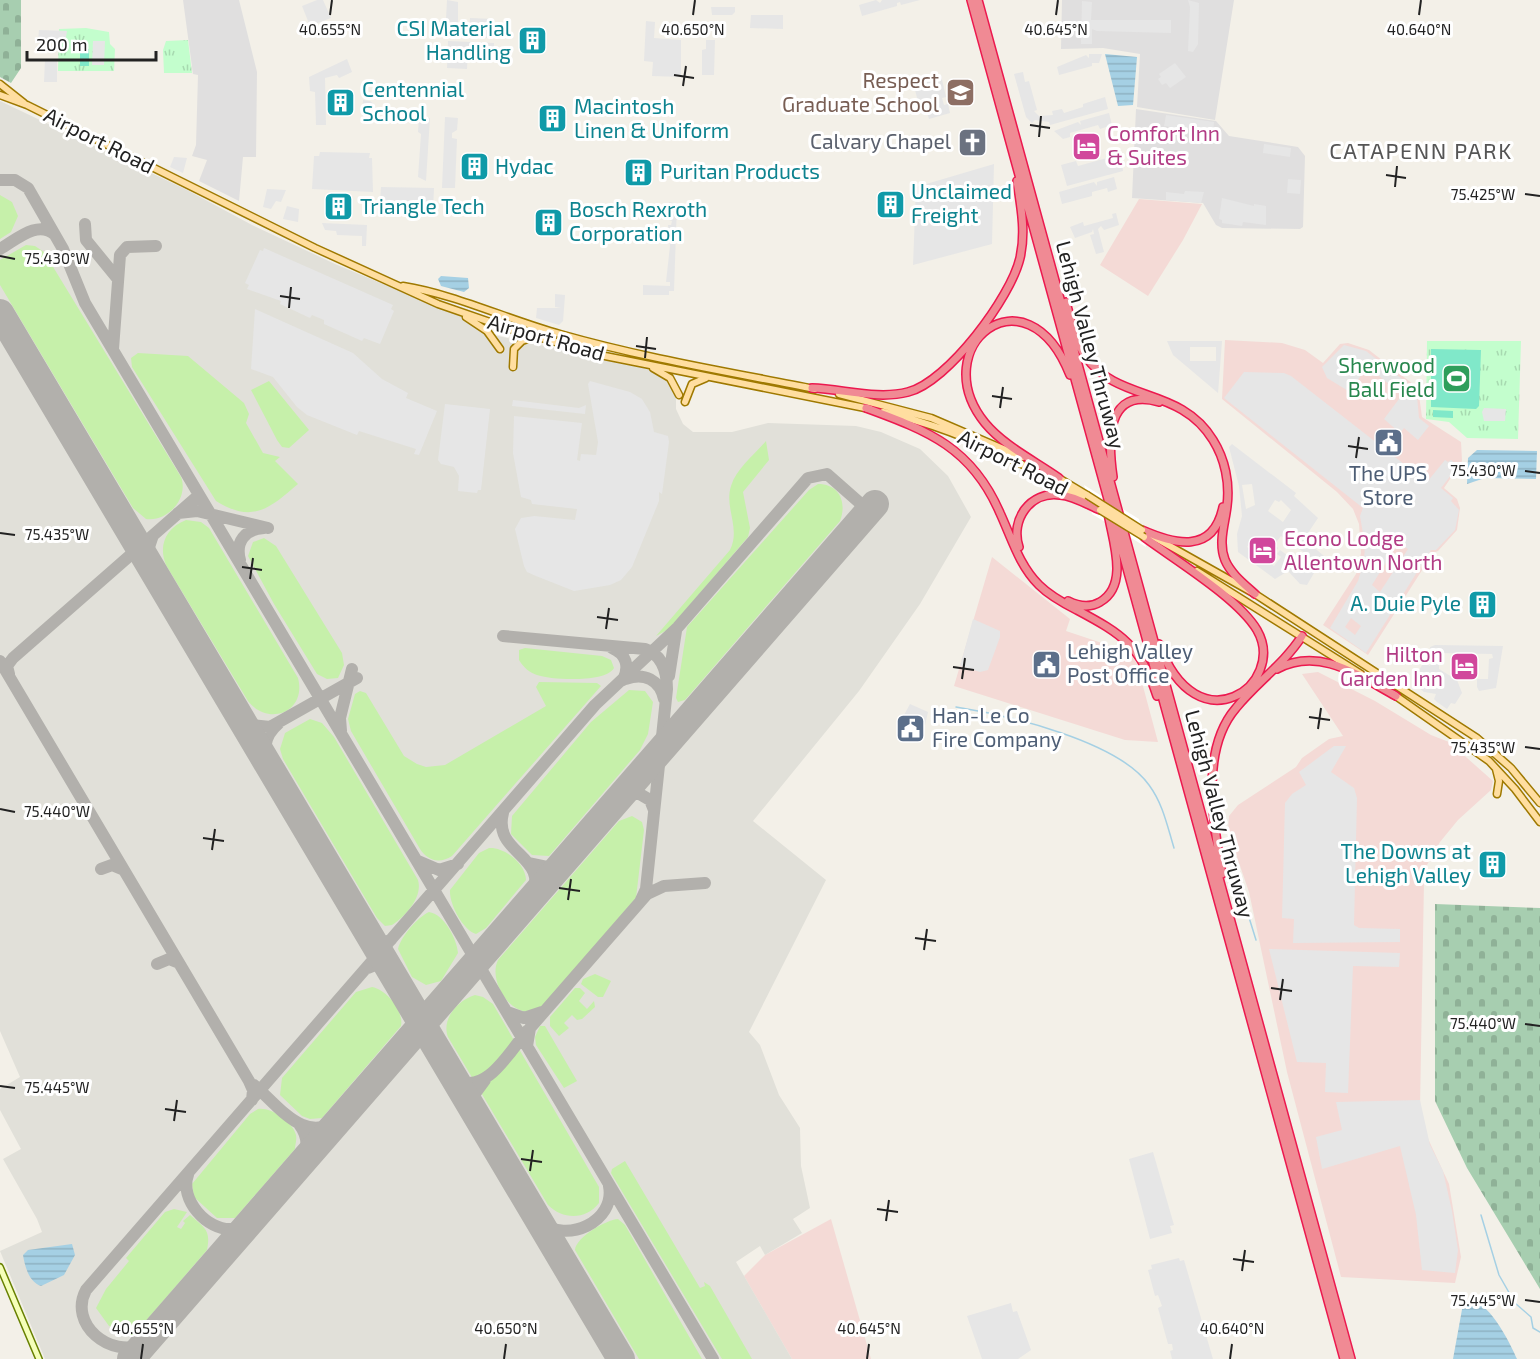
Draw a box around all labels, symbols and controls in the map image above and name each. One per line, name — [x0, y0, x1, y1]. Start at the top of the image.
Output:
place label: CSI Material Handling — [396, 15, 512, 64]
text: 40.655°N — [299, 20, 361, 38]
text: 40.650°N — [661, 20, 725, 38]
text: 40.645°N — [1024, 20, 1088, 38]
text: 40.640°N — [1387, 20, 1451, 38]
scale bar — [27, 24, 156, 62]
building icon: CSI Material Handling — [516, 25, 548, 57]
text: 200 m — [36, 33, 88, 55]
place label: Respect Graduate School — [782, 67, 940, 116]
place label: Centennial School — [362, 76, 465, 125]
school or university icon: Respect Graduate School — [944, 77, 976, 109]
building icon: Centennial School — [325, 86, 357, 118]
place label: Macintosh Linen & Uniform — [574, 93, 729, 142]
street label: Airport Road — [40, 101, 159, 178]
building icon: Macintosh Linen & Uniform — [537, 103, 569, 135]
place label: Comfort Inn & Suites — [1107, 120, 1220, 169]
church icon: Calvary Chapel — [956, 126, 988, 158]
place label: Calvary Chapel — [810, 128, 952, 153]
hotel icon: Comfort Inn & Suites — [1070, 130, 1102, 162]
district label: CATAPENN PARK — [1329, 137, 1513, 163]
building icon: Hydac — [458, 151, 490, 183]
place label: Hydac — [495, 153, 554, 178]
building icon: Puritan Products — [623, 156, 655, 188]
place label: Puritan Products — [660, 158, 820, 183]
place label: Unclaimed Freight — [911, 178, 1012, 227]
text: 75.425°W — [1451, 185, 1515, 203]
building icon: Unclaimed Freight — [874, 188, 906, 220]
building icon: Triangle Tech — [323, 191, 355, 223]
place label: Triangle Tech — [360, 193, 485, 218]
place label: Bosch Rexroth Corporation — [569, 196, 707, 245]
building icon: Bosch Rexroth Corporation — [532, 206, 564, 238]
street label: Lehigh Valley Thruway — [1052, 238, 1131, 451]
text: 75.430°W — [24, 249, 90, 267]
street label: Airport Road — [485, 308, 608, 365]
place label: Sherwood Ball Field — [1338, 352, 1435, 401]
sports icon: Sherwood Ball Field — [1440, 362, 1472, 394]
street label: Airport Road — [954, 423, 1073, 500]
public building icon: The UPS Store — [1372, 427, 1404, 459]
place label: The UPS Store — [1349, 460, 1427, 509]
text: 75.430°W — [1450, 461, 1516, 479]
text: 75.435°W — [25, 525, 89, 543]
place label: Econo Lodge Allentown North — [1284, 525, 1442, 574]
hotel icon: Econo Lodge Allentown North — [1247, 535, 1279, 567]
building icon: A. Duie Pyle — [1466, 588, 1498, 620]
place label: A. Duie Pyle — [1350, 590, 1461, 615]
place label: Lehigh Valley Post Office — [1067, 638, 1193, 687]
place label: Hilton Garden Inn — [1340, 641, 1443, 690]
public building icon: Lehigh Valley Post Office — [1030, 648, 1062, 680]
hotel icon: Hilton Garden Inn — [1448, 651, 1480, 683]
place label: Han-Le Co Fire Company — [932, 702, 1062, 751]
street label: Lehigh Valley Thruway — [1181, 707, 1260, 920]
public building icon: Han-Le Co Fire Company — [895, 712, 927, 744]
text: 75.435°W — [1451, 738, 1515, 756]
text: 75.440°W — [24, 802, 90, 820]
place label: The Downs at Lehigh Valley — [1340, 838, 1471, 887]
building icon: The Downs at Lehigh Valley — [1476, 848, 1508, 880]
text: 75.440°W — [1450, 1014, 1516, 1032]
text: 75.445°W — [24, 1078, 90, 1096]
text: 75.445°W — [1450, 1291, 1516, 1309]
text: 40.655°N — [112, 1319, 174, 1337]
text: 40.650°N — [474, 1319, 538, 1337]
text: 40.645°N — [837, 1319, 901, 1337]
text: 40.640°N — [1200, 1319, 1264, 1337]

